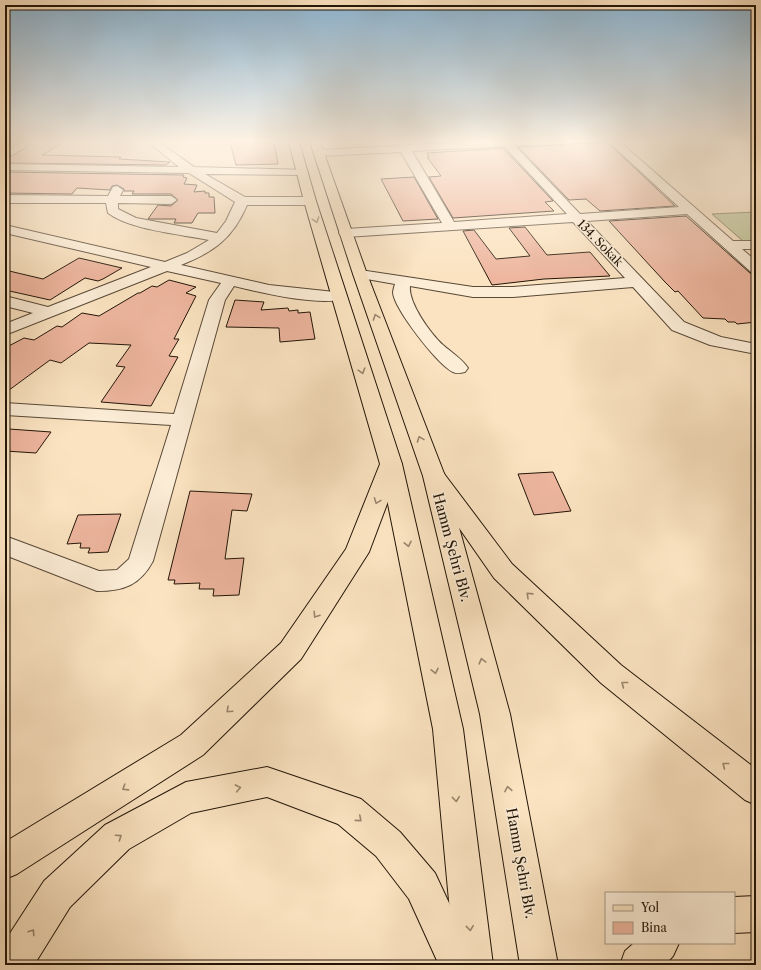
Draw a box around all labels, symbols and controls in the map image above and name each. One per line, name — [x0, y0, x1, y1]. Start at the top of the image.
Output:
one-way arrow — [311, 216, 320, 223]
street label: 134. Sokak — [574, 216, 627, 270]
one-way arrow — [372, 313, 381, 320]
one-way arrow — [357, 367, 366, 374]
one-way arrow — [417, 436, 425, 443]
street label: Hamm Şehri Blv. — [429, 491, 475, 603]
one-way arrow — [373, 497, 381, 504]
one-way arrow — [404, 540, 412, 547]
one-way arrow — [526, 593, 534, 600]
one-way arrow — [314, 610, 321, 617]
one-way arrow — [478, 658, 487, 665]
one-way arrow — [431, 667, 439, 674]
one-way arrow — [621, 682, 628, 689]
one-way arrow — [226, 706, 234, 713]
one-way arrow — [723, 763, 730, 770]
one-way arrow — [122, 783, 129, 790]
one-way arrow — [234, 784, 241, 792]
one-way arrow — [504, 786, 513, 792]
one-way arrow — [451, 796, 460, 802]
street label: Hamm Şehri Blv. — [502, 806, 540, 920]
one-way arrow — [354, 814, 362, 822]
one-way arrow — [115, 834, 122, 842]
legend — [605, 892, 735, 944]
text: Yol — [640, 900, 659, 915]
text: Bina — [641, 920, 668, 935]
one-way arrow — [465, 925, 474, 931]
one-way arrow — [27, 929, 35, 936]

